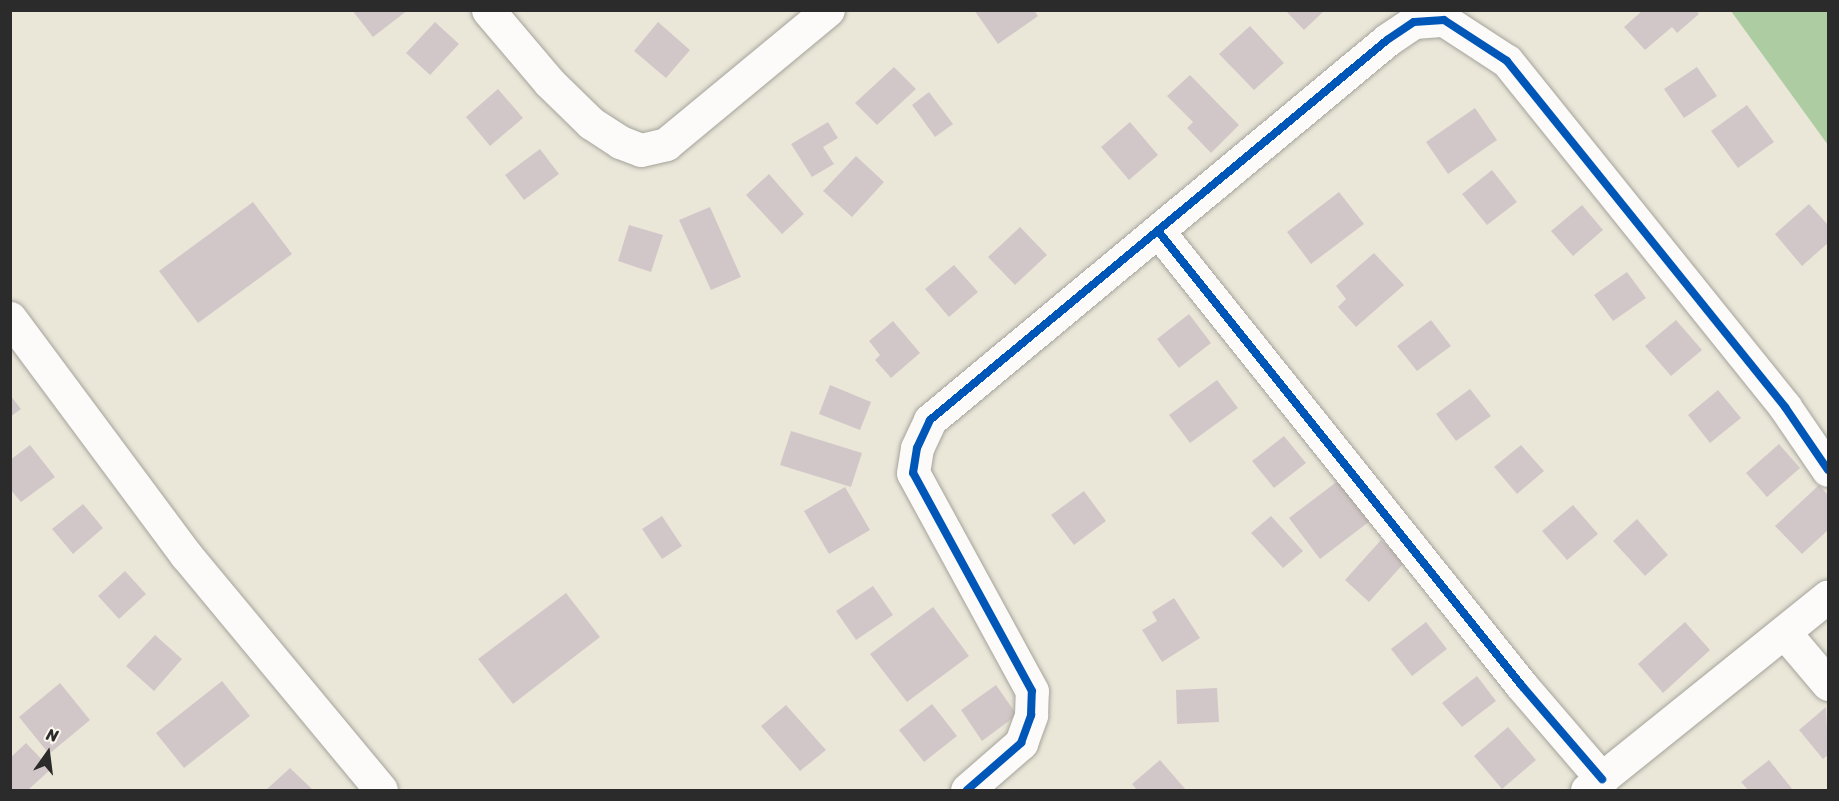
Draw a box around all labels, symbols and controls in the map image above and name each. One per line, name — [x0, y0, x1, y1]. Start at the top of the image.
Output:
text: N — [44, 720, 61, 750]
north arrow — [18, 723, 78, 783]

